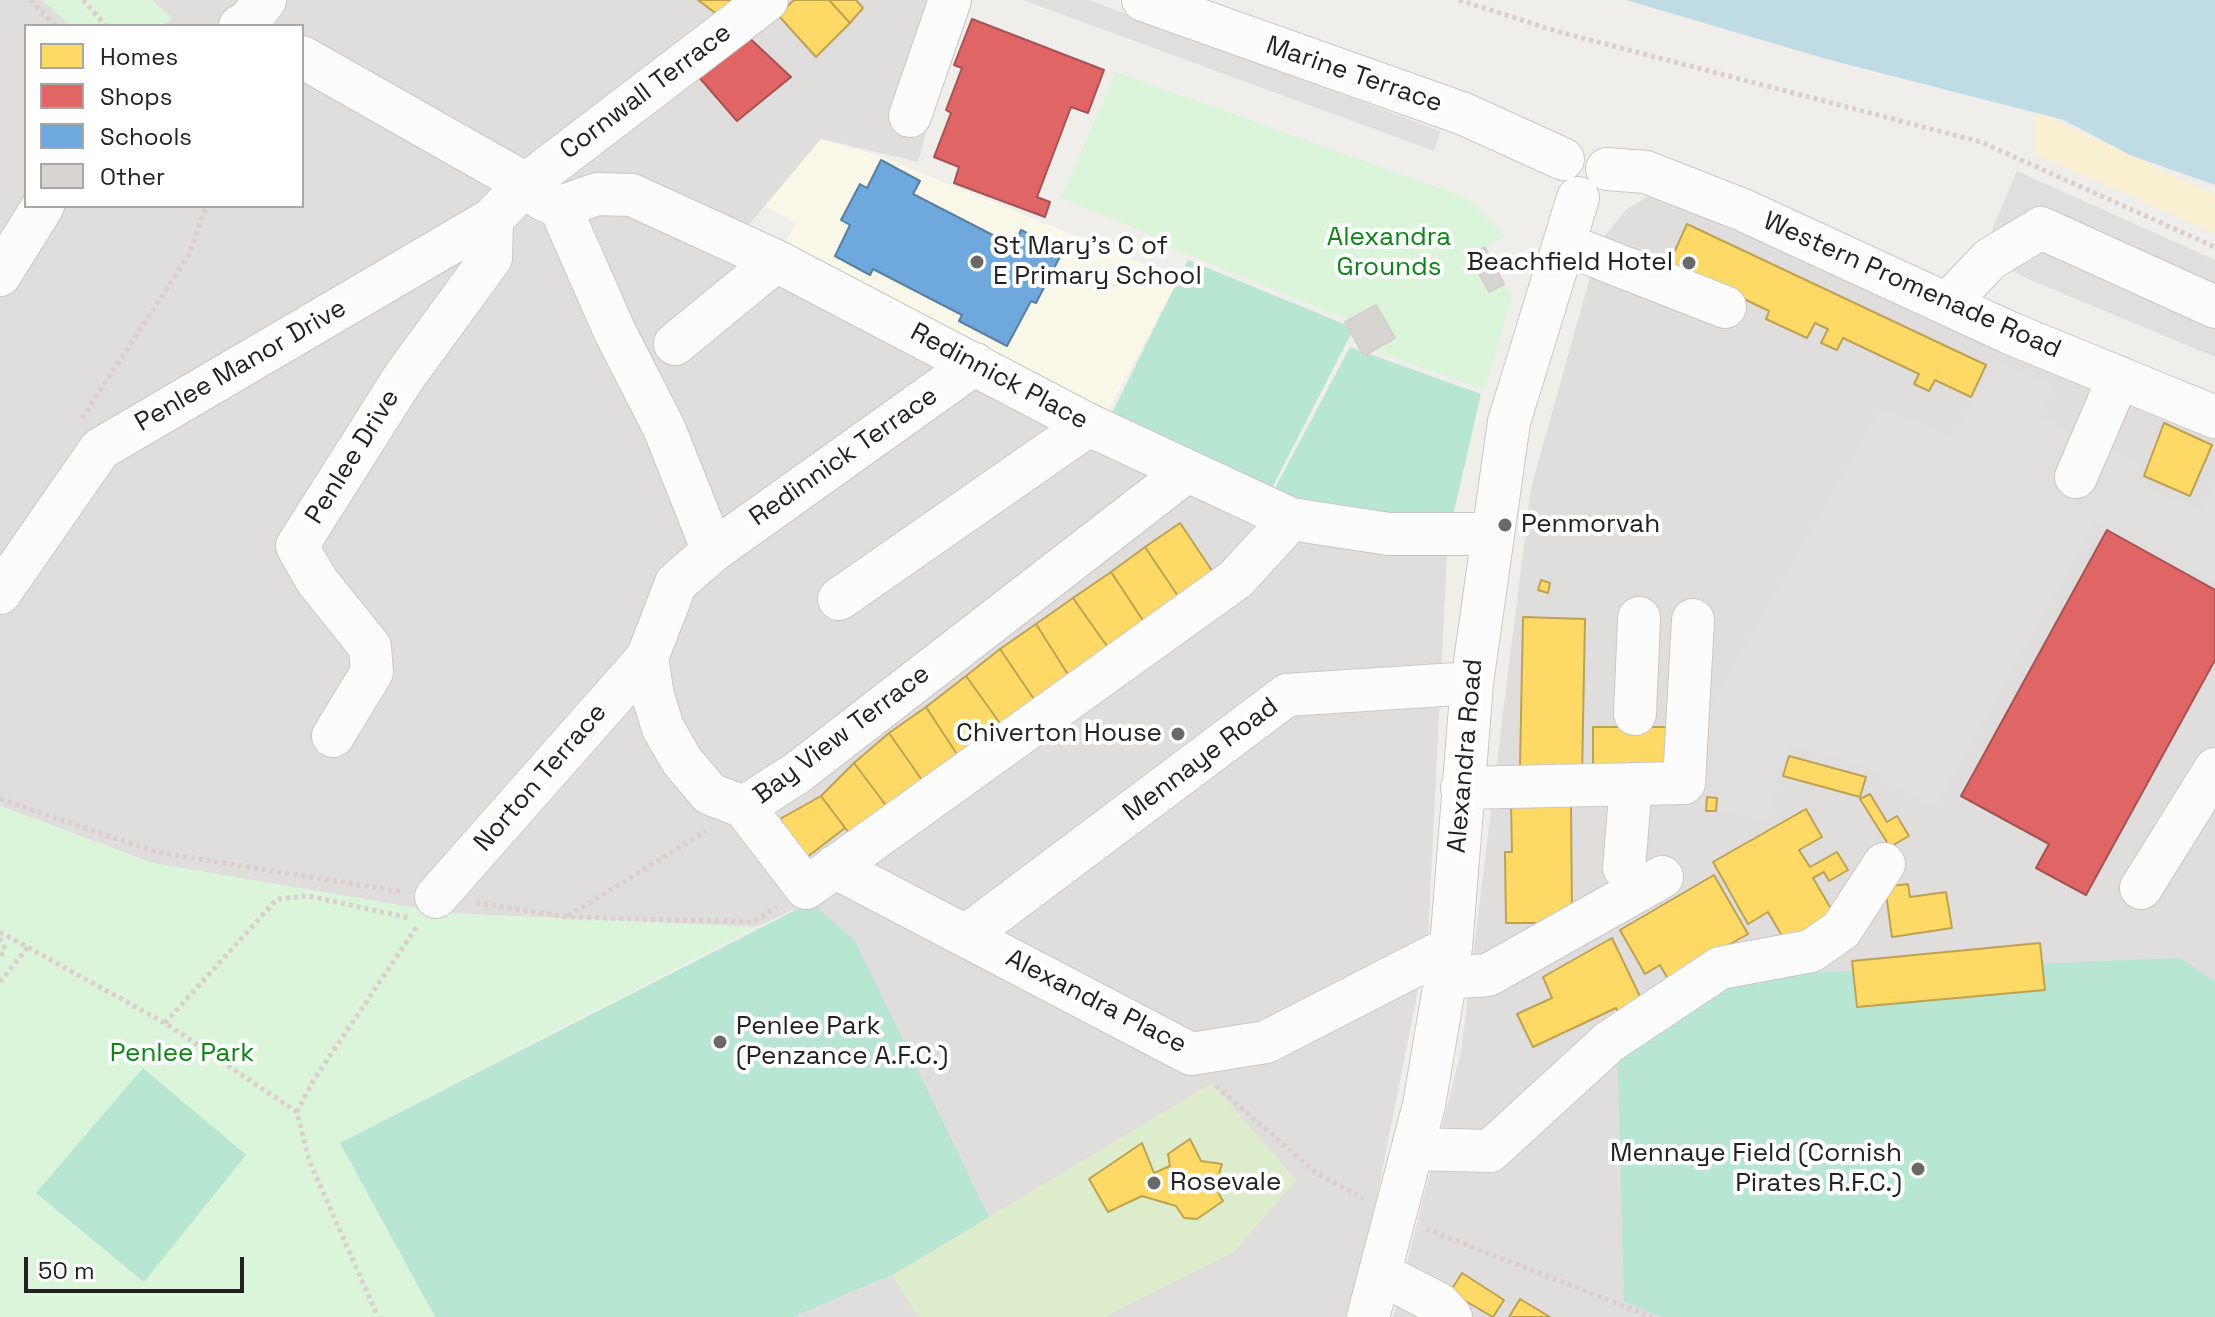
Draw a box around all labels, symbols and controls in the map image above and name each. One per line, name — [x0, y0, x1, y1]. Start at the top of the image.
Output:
street label: Cornwall Terrace — [554, 18, 738, 166]
legend — [24, 24, 304, 208]
street label: Marine Terrace — [1262, 30, 1446, 120]
text: Homes — [100, 41, 178, 72]
text: Shops — [100, 81, 172, 112]
text: Schools — [100, 121, 192, 152]
text: Other — [100, 161, 165, 192]
street label: Western Promenade Road — [1758, 206, 2066, 366]
park label: Alexandra Grounds — [1327, 222, 1451, 284]
place label: St Mary's C of E Primary School — [993, 231, 1202, 292]
place label: Beachfield Hotel — [1466, 247, 1673, 279]
marker: St Mary's C of E Primary School — [968, 253, 986, 271]
marker: Beachfield Hotel — [1680, 254, 1698, 272]
street label: Penlee Manor Drive — [130, 293, 352, 439]
street label: Redinnick Place — [905, 317, 1093, 437]
street label: Redinnick Terrace — [744, 381, 944, 533]
street label: Penlee Drive — [299, 384, 407, 530]
place label: Penmorvah — [1521, 509, 1660, 541]
marker: Penmorvah — [1496, 516, 1514, 534]
street label: Alexandra Road — [1442, 658, 1490, 854]
street label: Bay View Terrace — [748, 659, 936, 811]
street label: Mennaye Road — [1117, 692, 1285, 828]
street label: Norton Terrace — [468, 698, 614, 858]
place label: Chiverton House — [956, 718, 1162, 750]
marker: Chiverton House — [1169, 725, 1187, 743]
street label: Alexandra Place — [1000, 943, 1192, 1061]
place label: Penlee Park (Penzance A.F.C.) — [736, 1011, 948, 1072]
marker: Penlee Park (Penzance A.F.C.) — [711, 1033, 729, 1051]
park label: Penlee Park — [110, 1038, 254, 1070]
place label: Mennaye Field (Cornish Pirates R.F.C.) — [1610, 1138, 1902, 1200]
marker: Mennaye Field (Cornish Pirates R.F.C.) — [1909, 1160, 1927, 1178]
place label: Rosevale — [1170, 1167, 1281, 1199]
marker: Rosevale — [1145, 1174, 1163, 1192]
scale bar — [28, 1241, 248, 1291]
text: 50 m — [38, 1255, 95, 1286]

